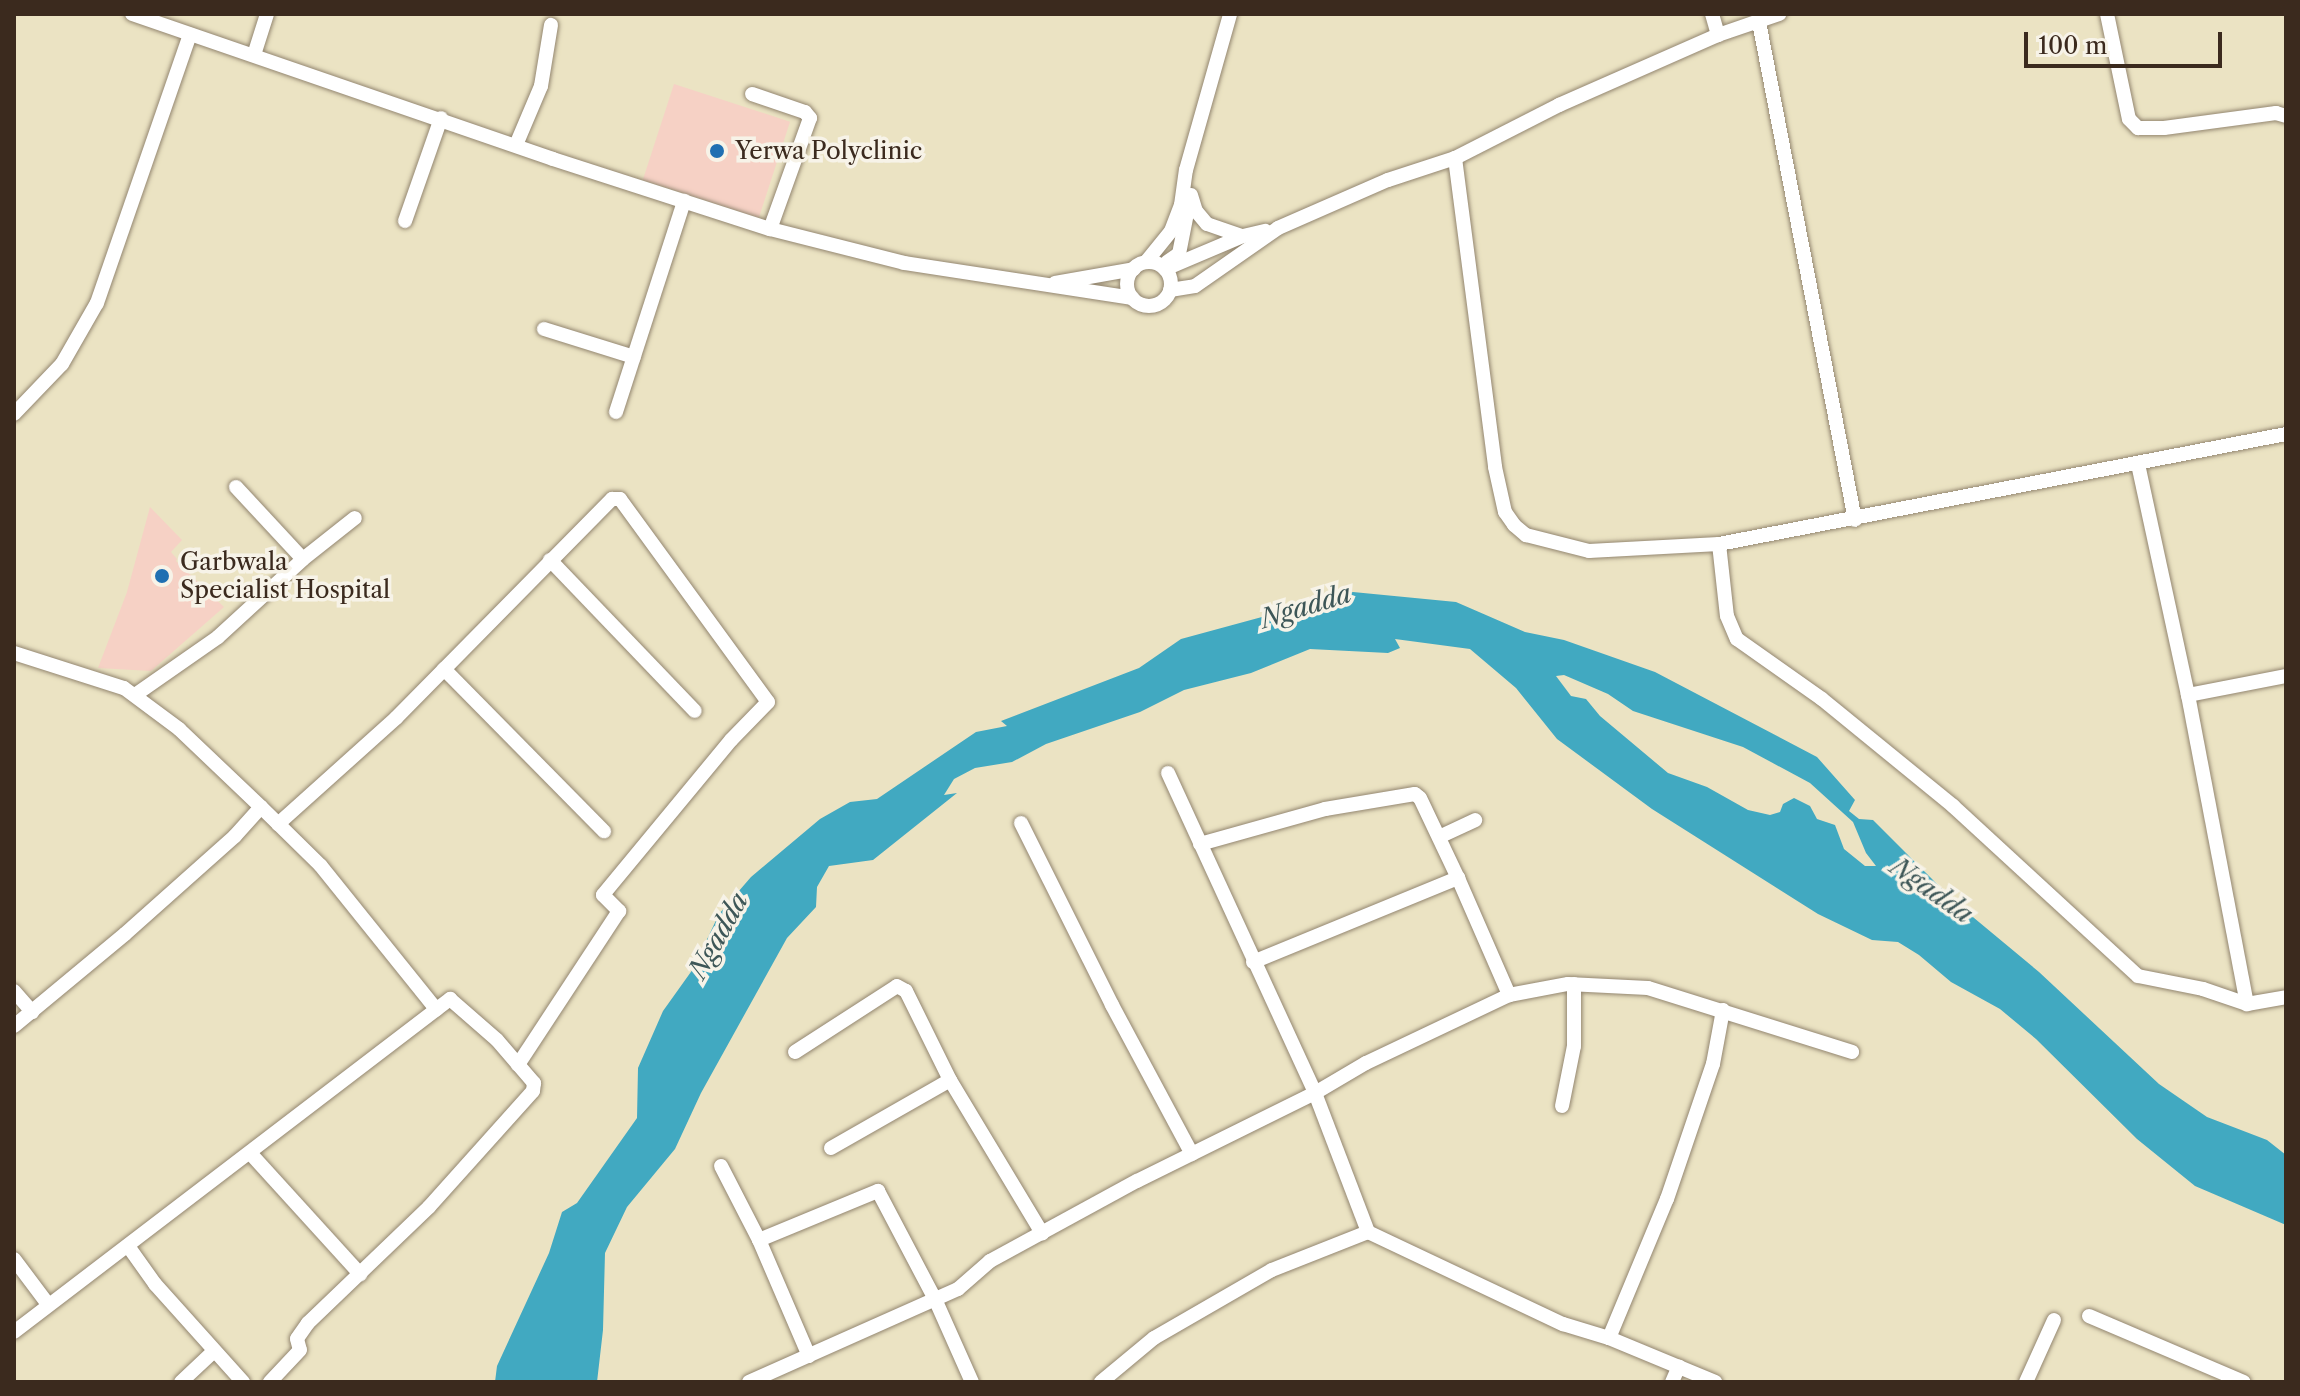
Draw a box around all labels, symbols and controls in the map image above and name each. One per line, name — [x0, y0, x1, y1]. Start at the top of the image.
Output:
scale bar — [2028, 16, 2226, 66]
text: 100 m — [2038, 31, 2107, 60]
place label: Yerwa Polyclinic — [735, 137, 923, 165]
marker: Yerwa Polyclinic — [706, 140, 728, 162]
place label: Garbwala Specialist Hospital — [180, 548, 390, 604]
marker: Garbwala Specialist Hospital — [151, 565, 173, 587]
water label: Ngadda — [1257, 578, 1355, 636]
water label: Ngadda — [1884, 851, 1978, 931]
water label: Ngadda — [683, 888, 755, 984]

